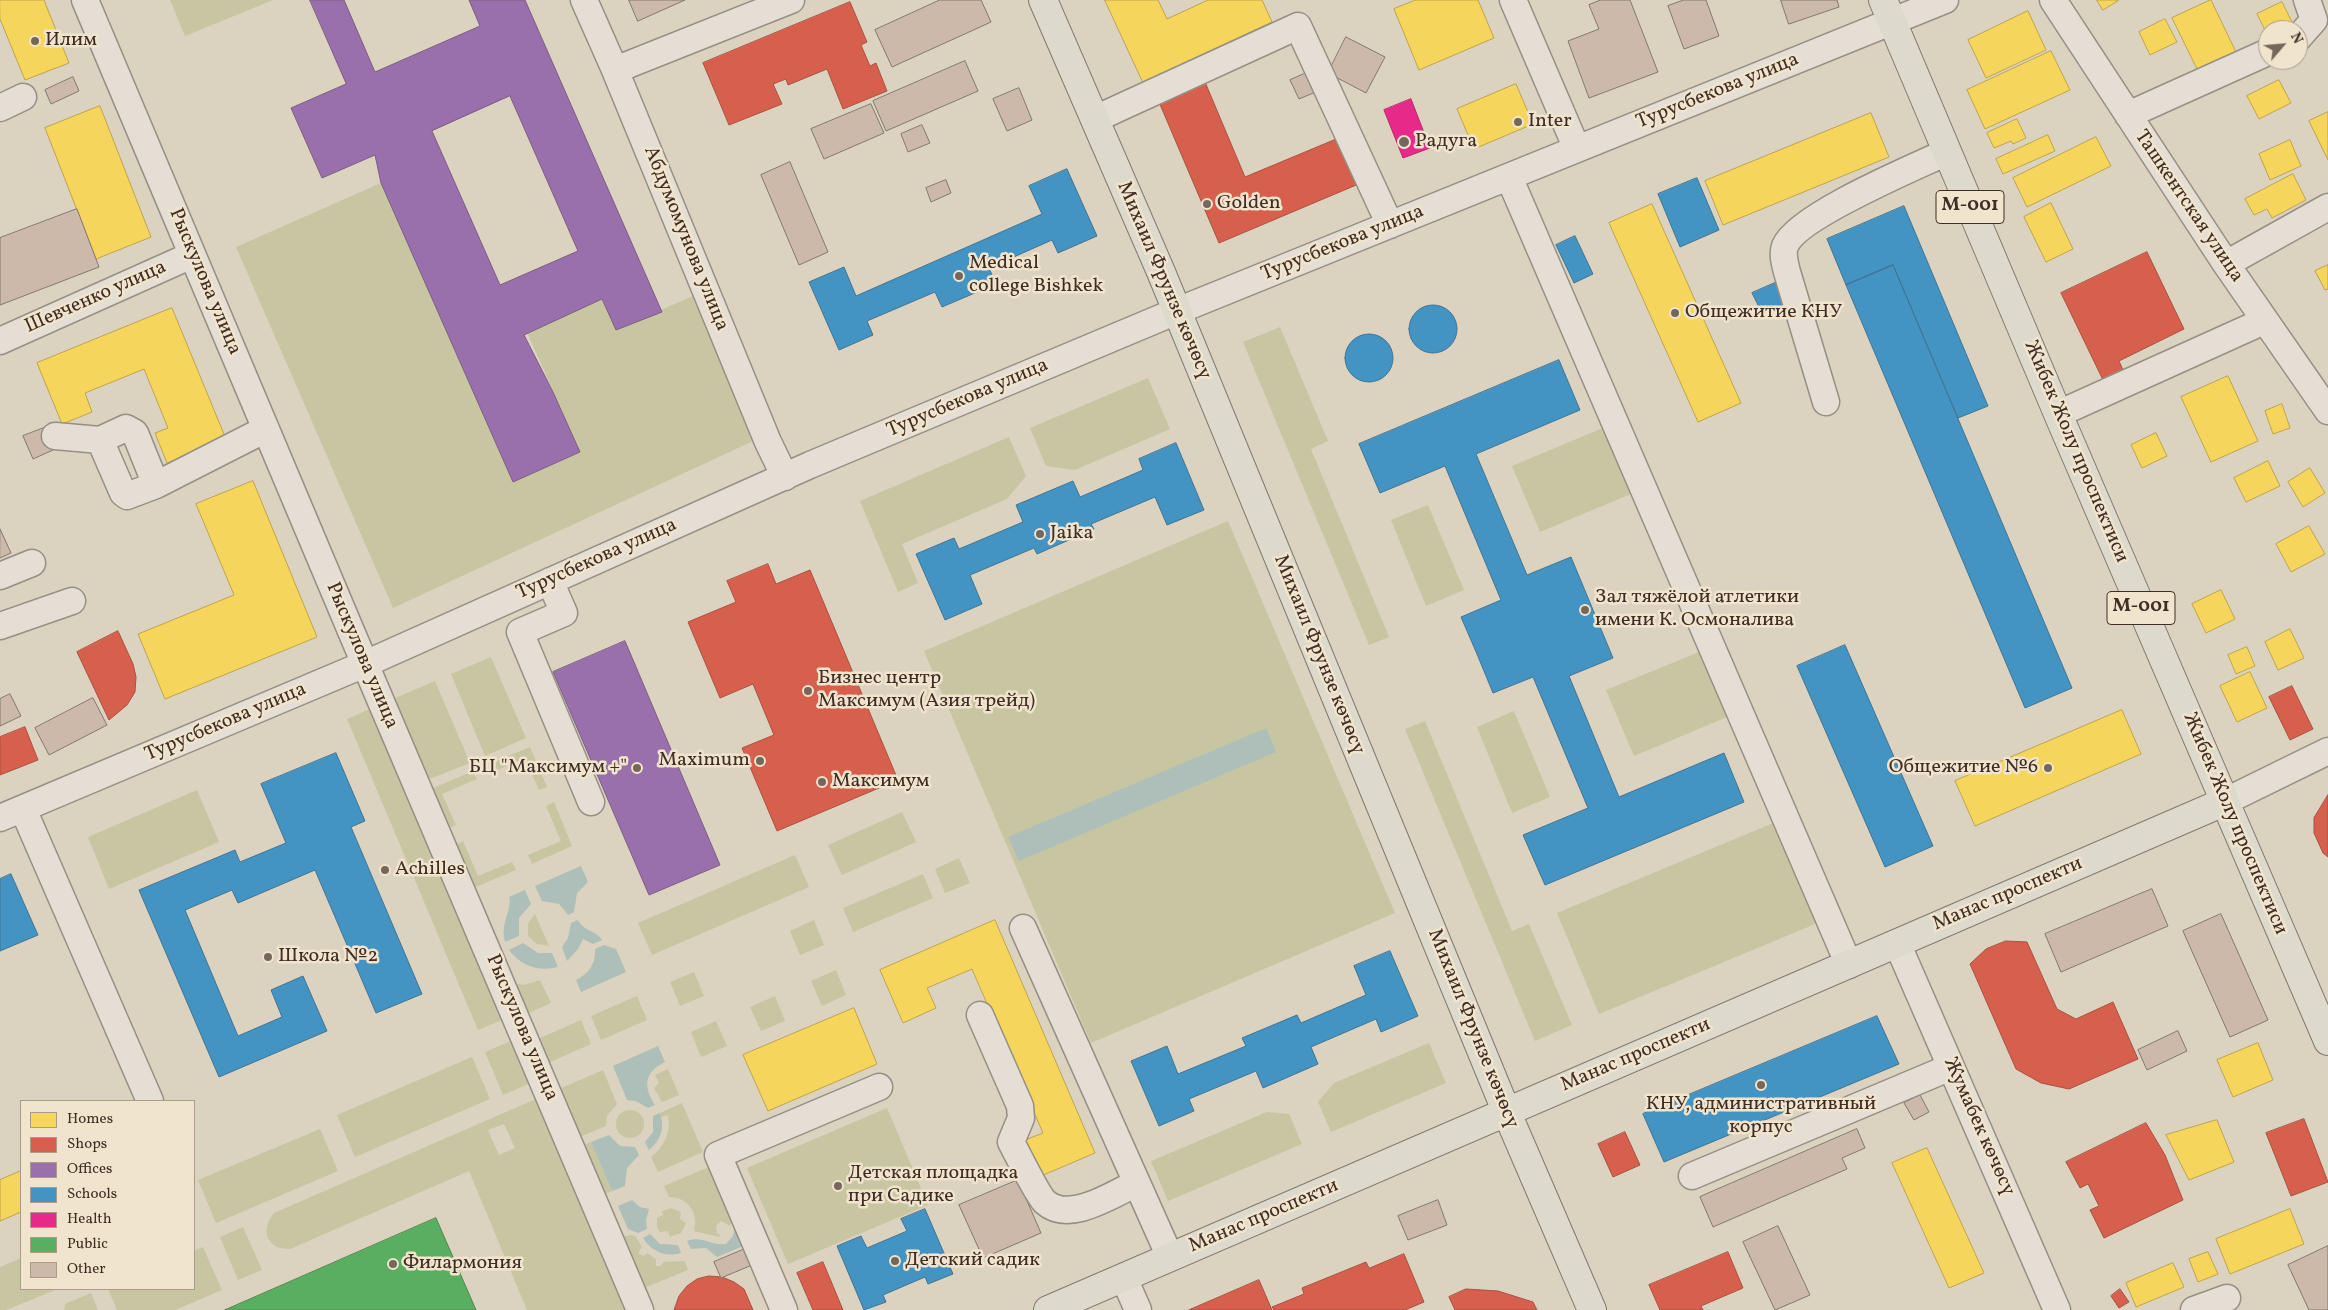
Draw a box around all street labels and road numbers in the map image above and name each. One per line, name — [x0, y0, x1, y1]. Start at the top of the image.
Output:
street label: Турусбекова улица — [1633, 48, 1803, 136]
street label: Ташкентская улица — [2128, 126, 2248, 288]
street label: Абдумомунова улица — [637, 143, 733, 335]
street label: Михаил Фрунзе көчөсү — [1110, 178, 1216, 384]
road number: М-001 — [1936, 190, 2004, 223]
street label: Турусбекова улица — [1258, 200, 1428, 288]
street label: Рыскулова улица — [162, 205, 246, 359]
street label: Шевченко улица — [22, 256, 170, 340]
street label: Жибек Жолу проспектиси — [2017, 337, 2133, 567]
street label: Турусбекова улица — [884, 354, 1052, 444]
street label: Турусбекова улица — [513, 514, 681, 606]
street label: Михаил Фрунзе көчөсү — [1267, 552, 1369, 758]
street label: Рыскулова улица — [319, 579, 403, 733]
road number: М-001 — [2107, 592, 2175, 624]
street label: Турусбекова улица — [142, 678, 310, 768]
street label: Жибек Жолу проспектиси — [2176, 709, 2292, 939]
street label: Манас проспекти — [1930, 853, 2086, 937]
street label: Михаил Фрунзе көчөсү — [1421, 926, 1523, 1132]
street label: Рыскулова улица — [479, 951, 563, 1105]
street label: Манас проспекти — [1558, 1014, 1714, 1098]
street label: Жумабек көчөсү — [1937, 1054, 2019, 1200]
street label: Манас проспекти — [1186, 1175, 1342, 1259]

